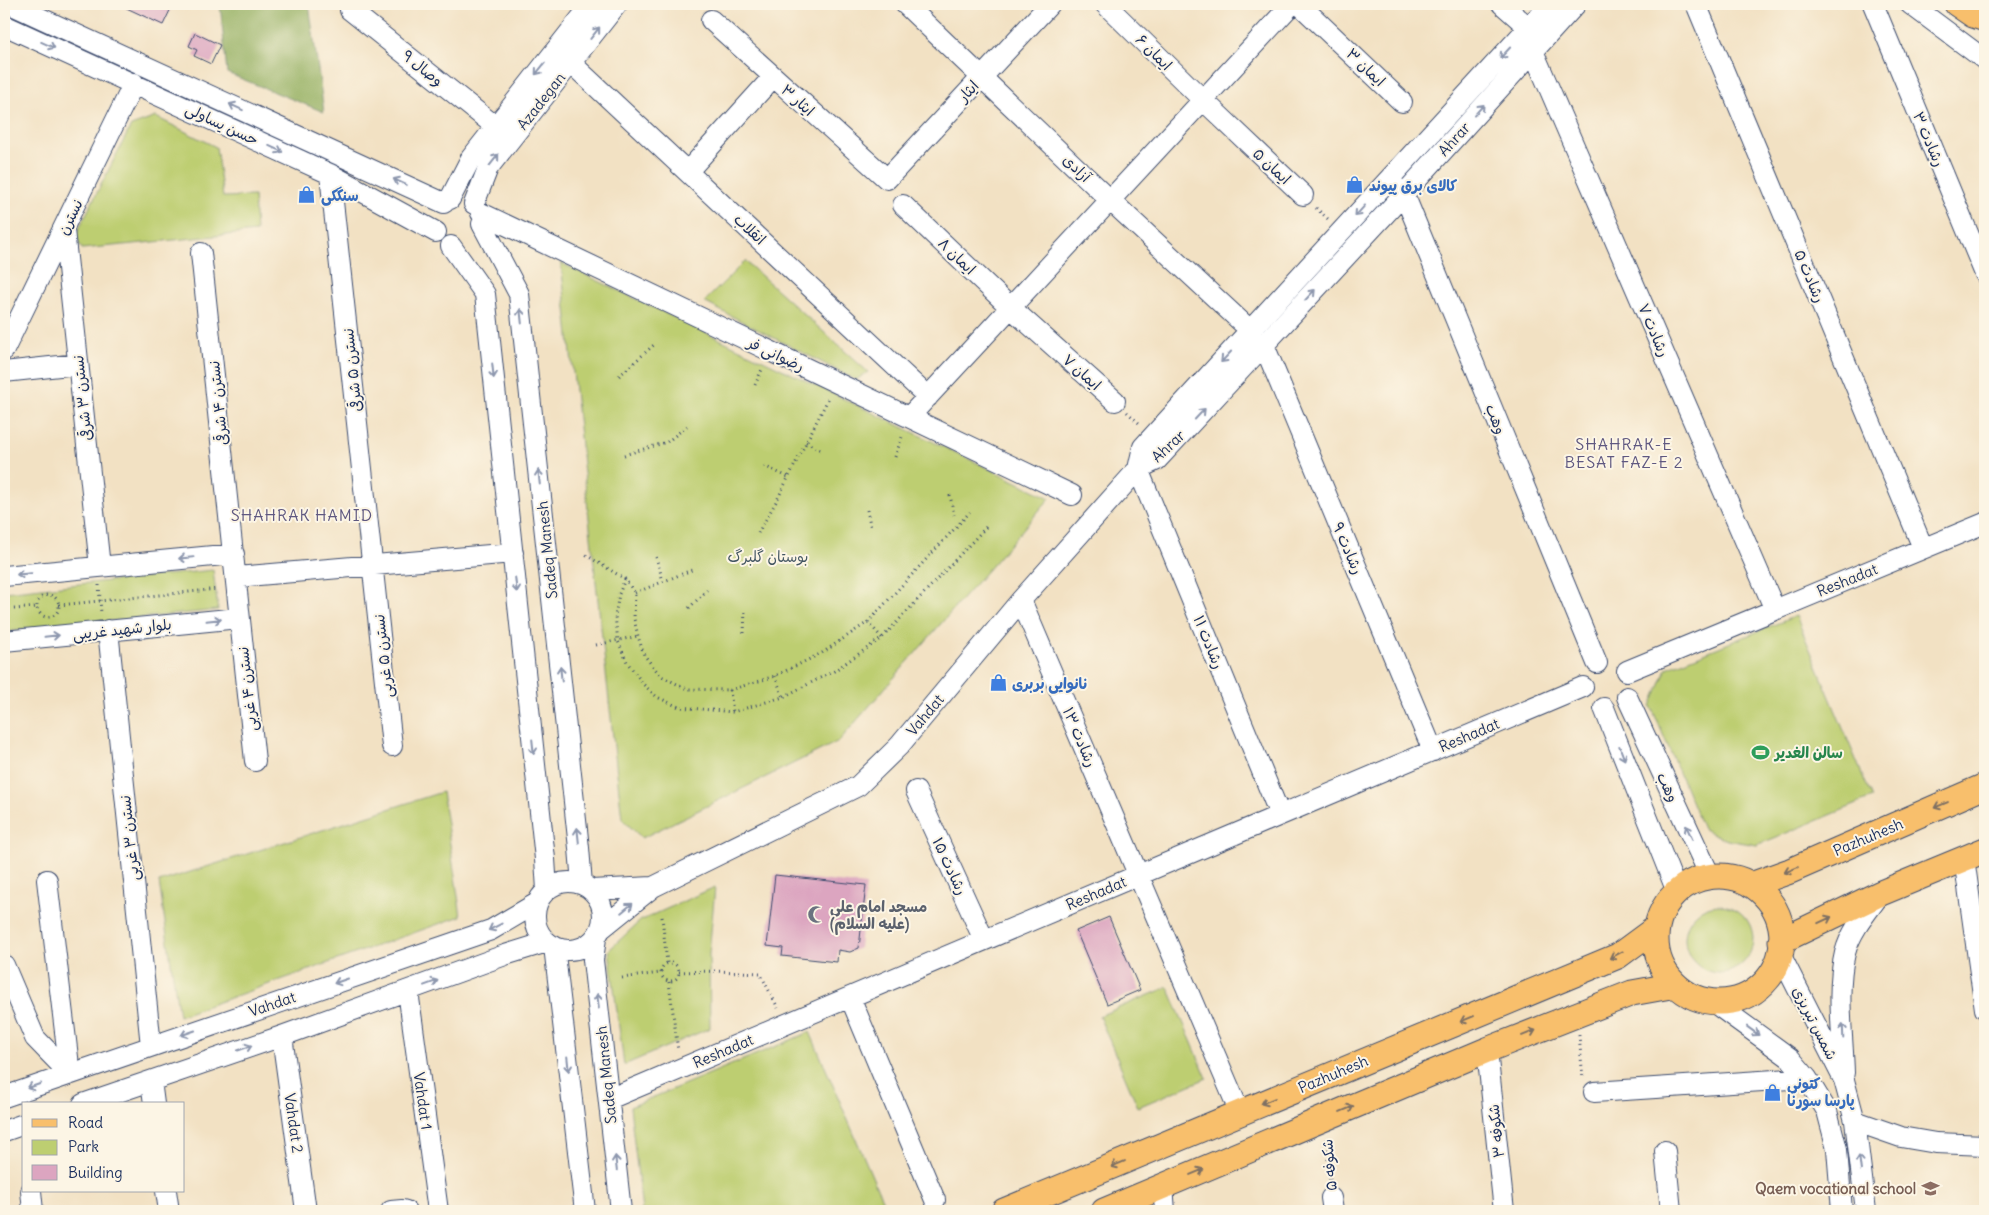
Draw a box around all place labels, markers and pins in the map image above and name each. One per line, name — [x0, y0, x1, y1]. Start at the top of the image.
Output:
shop icon: کالای برق پیوند — [1345, 175, 1365, 195]
place label: کالای برق پیوند — [1369, 176, 1458, 196]
shop icon: سنگکی — [297, 185, 317, 205]
place label: سنگکی — [321, 186, 359, 206]
shop icon: نانوایی بربری — [988, 673, 1008, 693]
place label: نانوایی بربری — [1012, 674, 1088, 694]
sports icon: سالن الغدیر — [1751, 742, 1771, 762]
place label: سالن الغدیر — [1773, 743, 1843, 762]
place label: مسجد امام علی (علیه السلام) — [830, 897, 927, 935]
mosque icon: مسجد امام علی (علیه السلام) — [806, 905, 826, 925]
place label: کتونی پارسا سورنا — [1787, 1074, 1855, 1111]
shop icon: کتونی پارسا سورنا — [1763, 1082, 1783, 1102]
school or university icon: Qaem vocational school — [1920, 1178, 1940, 1198]
place label: Qaem vocational school — [1755, 1179, 1916, 1198]

